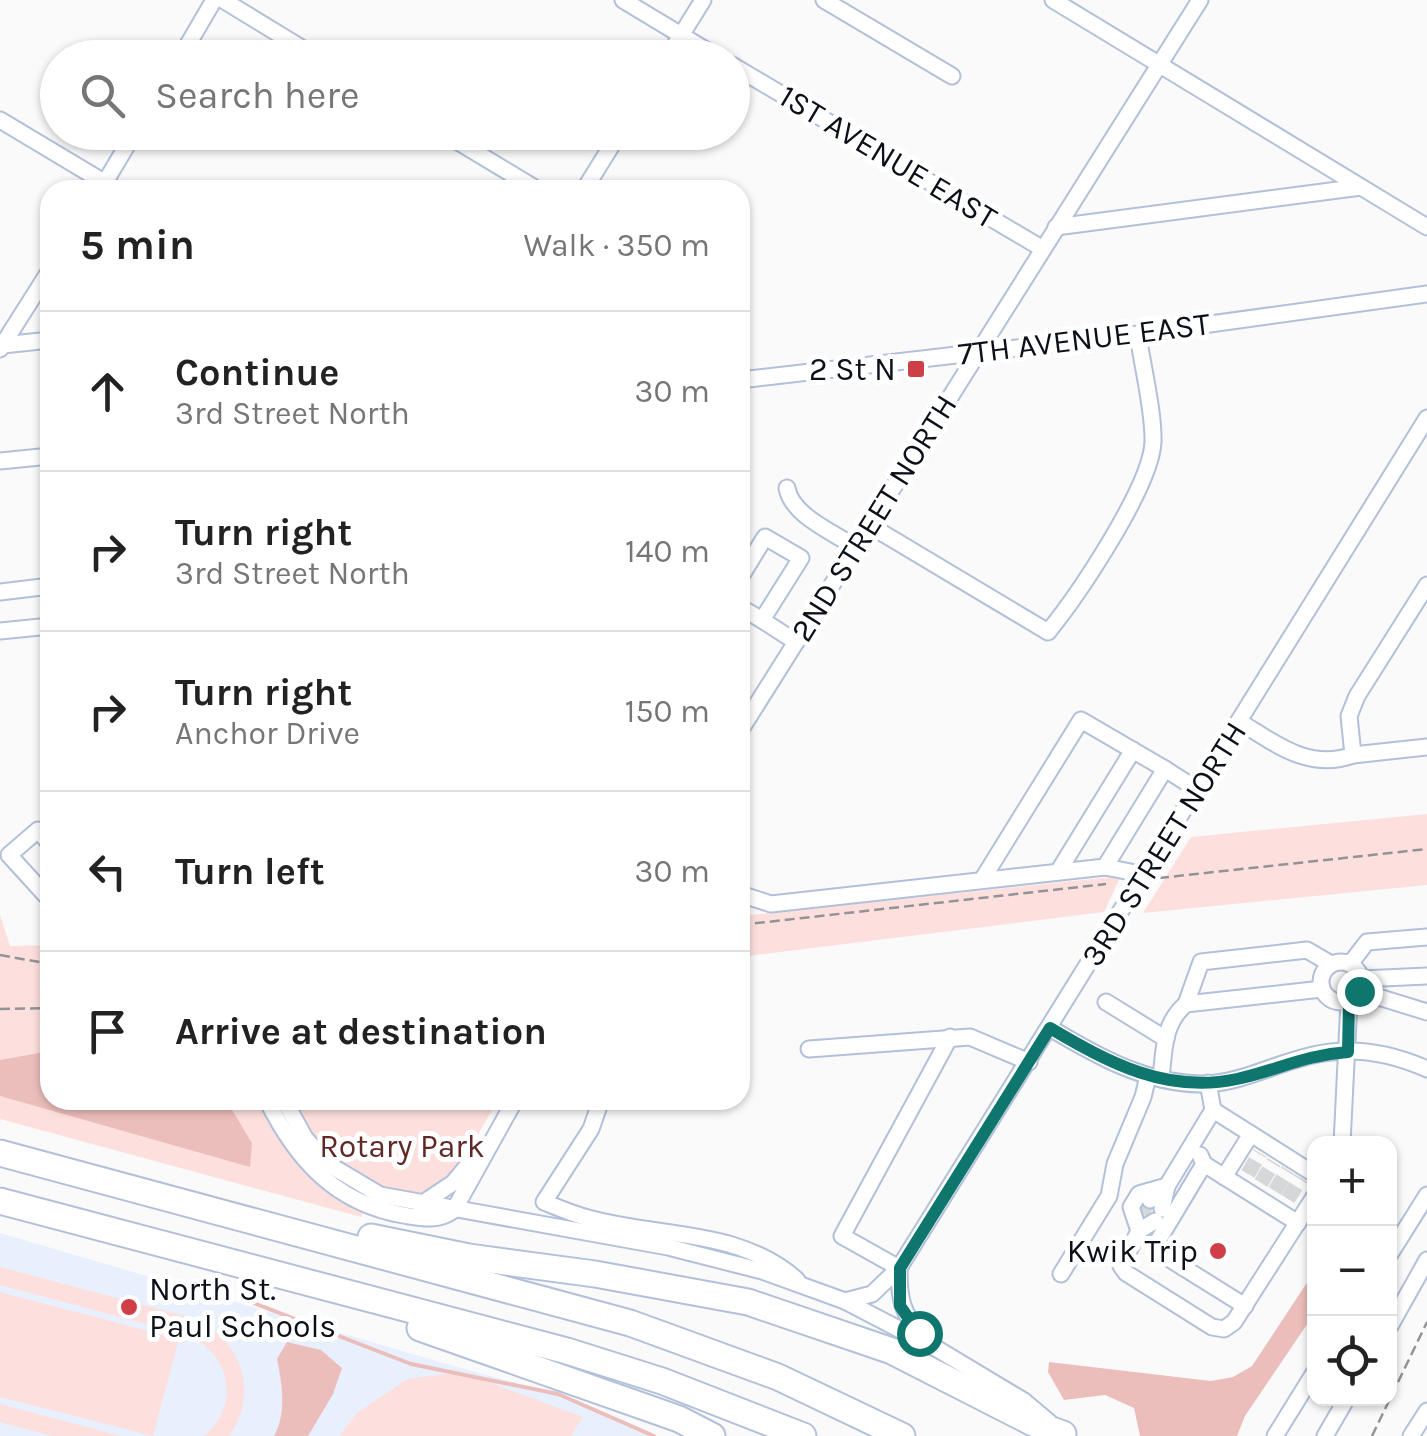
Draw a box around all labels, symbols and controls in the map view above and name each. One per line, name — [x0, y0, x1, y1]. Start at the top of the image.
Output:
search box — [40, 40, 750, 150]
icon: search — [75, 68, 130, 123]
text: Search here — [155, 73, 359, 118]
street label: 1ST AVENUE EAST — [773, 78, 1003, 236]
text: 5 min — [80, 220, 195, 270]
text: Walk · 350 m — [523, 227, 710, 264]
street label: 7TH AVENUE EAST — [956, 305, 1212, 373]
text: Continue — [175, 350, 339, 395]
place label: 2 St N — [809, 351, 896, 388]
marker: 2 St N — [905, 358, 927, 380]
icon: ahead — [80, 364, 135, 419]
text: 30 m — [635, 373, 710, 410]
street label: 2ND STREET NORTH — [783, 388, 965, 648]
text: 3rd Street North — [175, 395, 410, 432]
text: Turn right — [175, 510, 352, 555]
icon: right — [80, 524, 135, 579]
text: 140 m — [625, 533, 710, 570]
text: 3rd Street North — [175, 555, 410, 592]
text: Turn right — [175, 670, 352, 715]
icon: right — [80, 684, 135, 739]
text: 150 m — [625, 693, 710, 730]
text: Anchor Drive — [175, 715, 360, 752]
street label: 3RD STREET NORTH — [1074, 715, 1254, 973]
icon: left — [80, 844, 135, 899]
text: Turn left — [175, 849, 325, 894]
text: 30 m — [635, 853, 710, 890]
route end — [1337, 969, 1383, 1015]
icon: arrive — [80, 1004, 135, 1059]
text: Arrive at destination — [175, 1009, 547, 1054]
park label: Rotary Park — [319, 1128, 485, 1165]
map controls — [1307, 1136, 1397, 1406]
button: + — [1307, 1136, 1397, 1226]
button: − — [1307, 1226, 1397, 1316]
place label: Kwik Trip — [1067, 1233, 1198, 1270]
marker: Kwik Trip — [1207, 1240, 1229, 1262]
place label: North St. Paul Schools — [149, 1271, 336, 1345]
marker: North St. Paul Schools — [118, 1296, 140, 1318]
route start — [897, 1311, 943, 1357]
button: locate — [1307, 1316, 1397, 1406]

